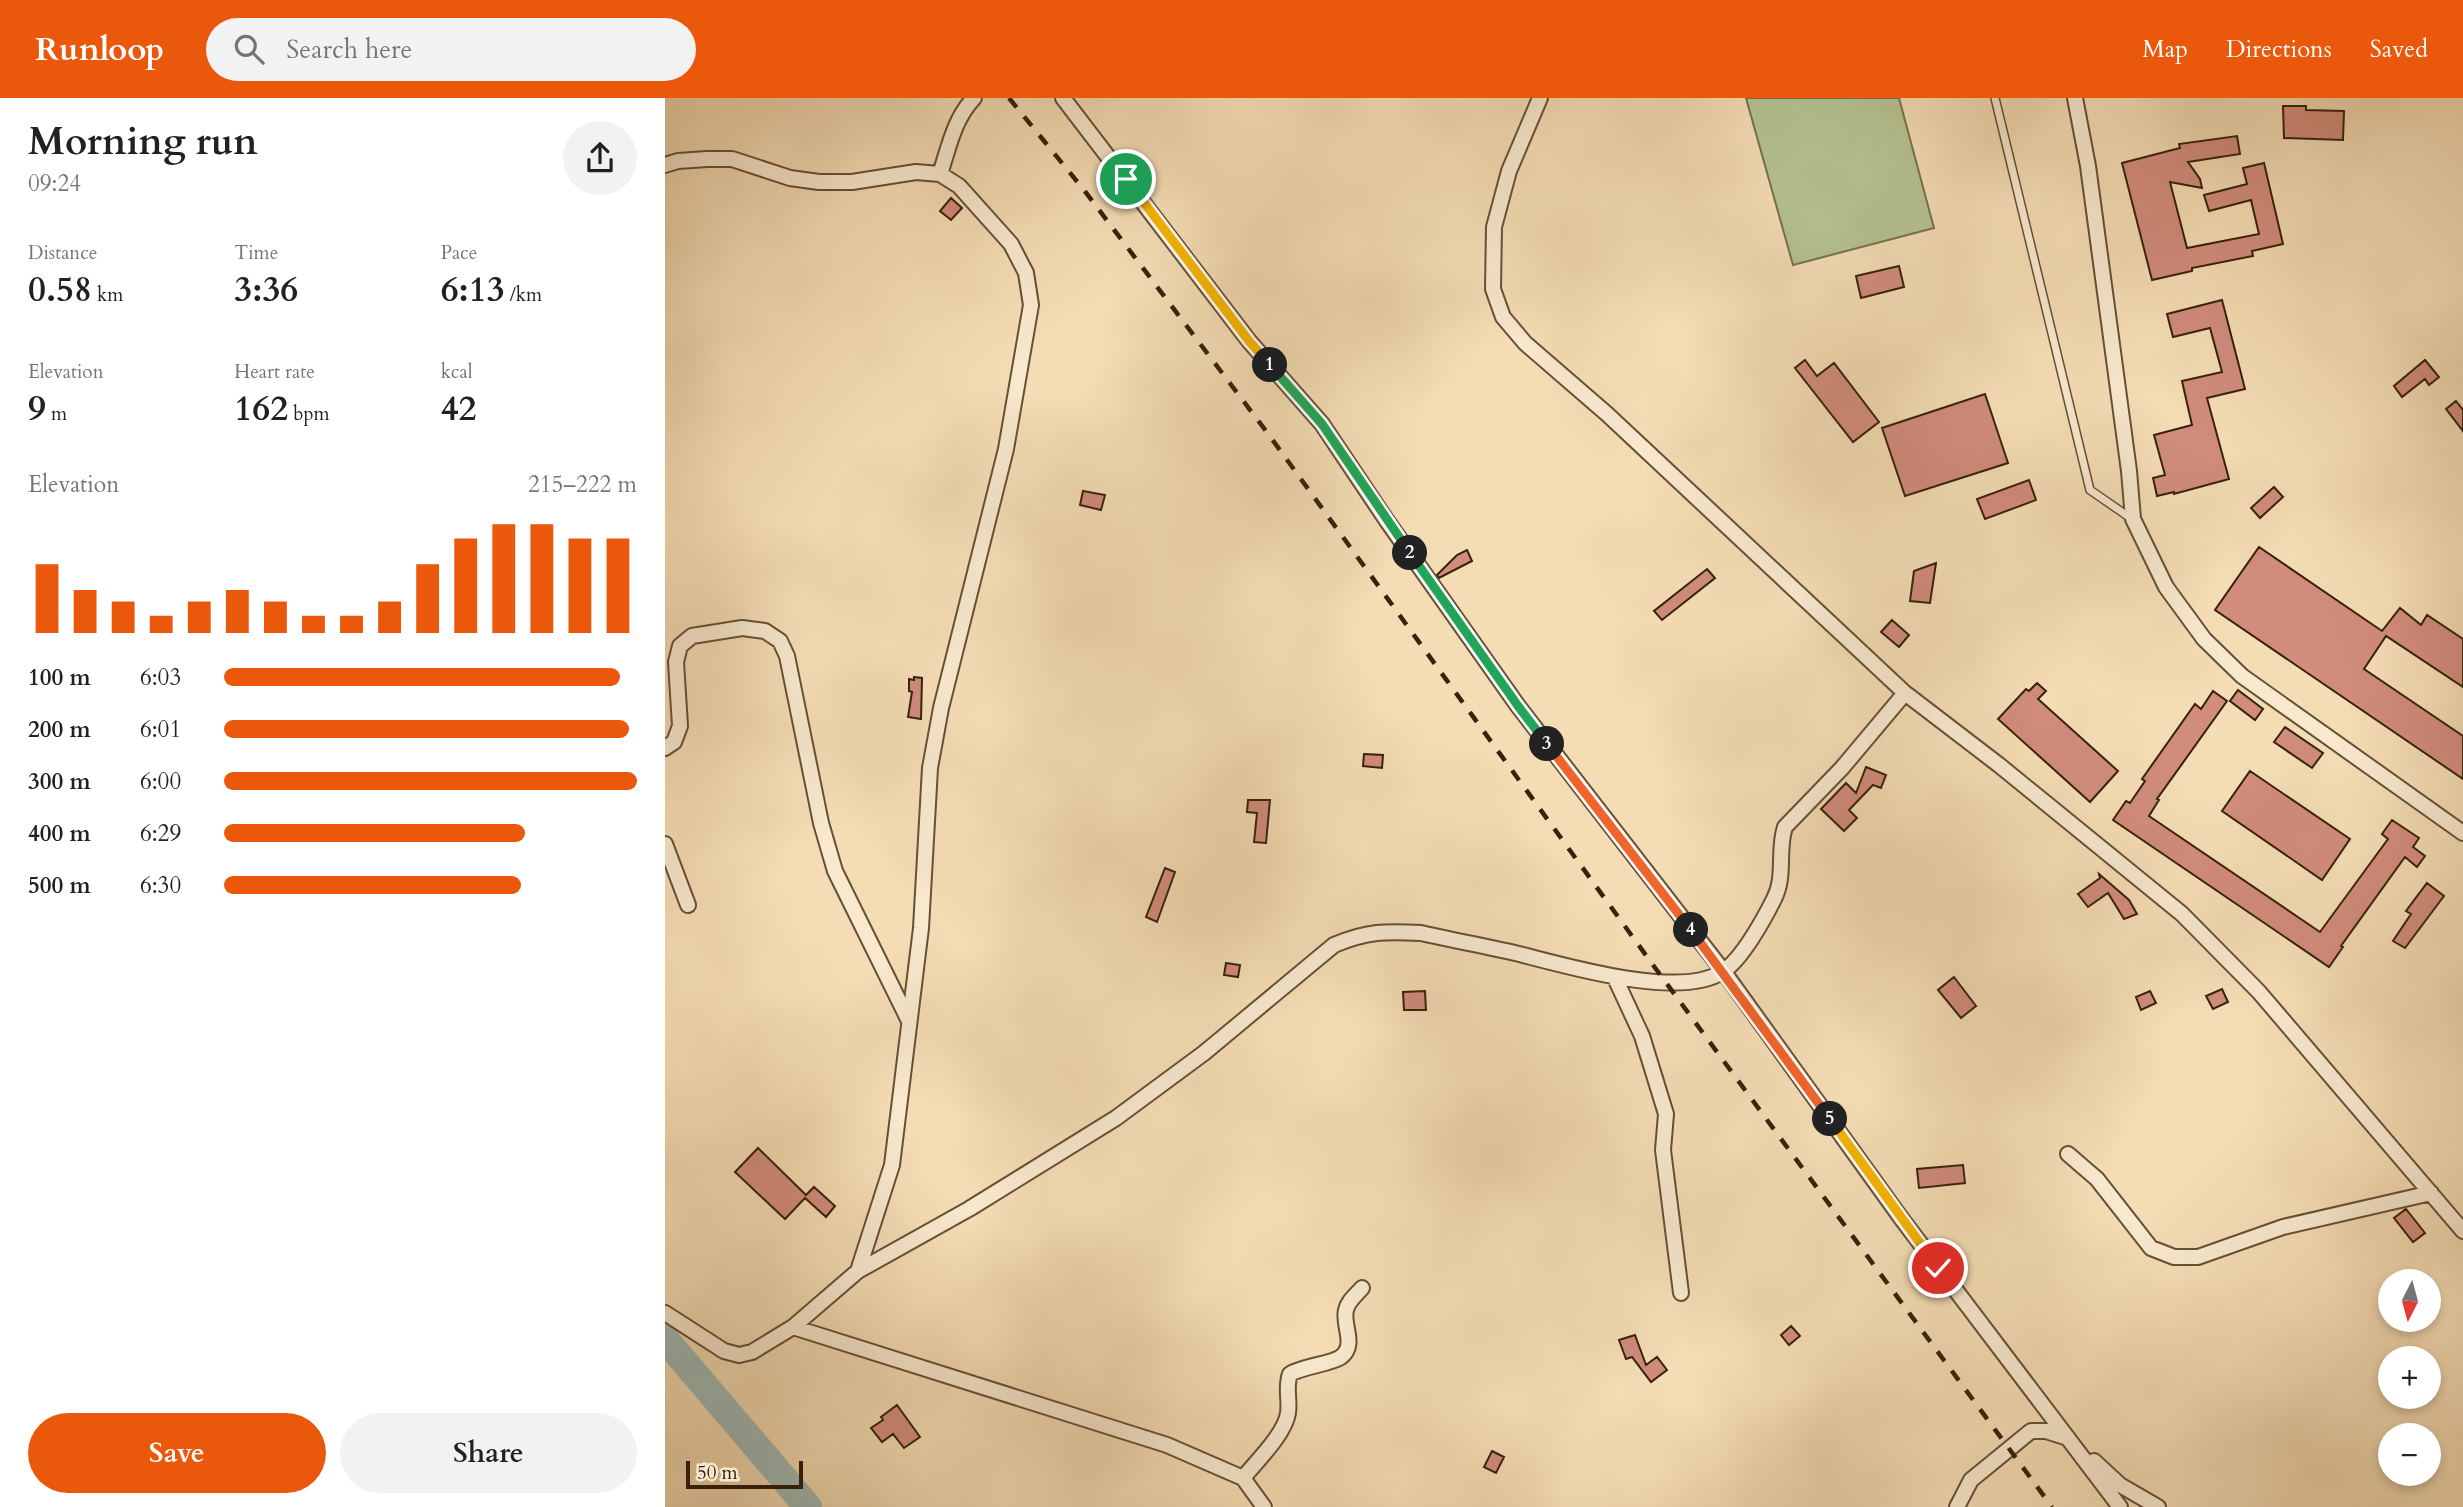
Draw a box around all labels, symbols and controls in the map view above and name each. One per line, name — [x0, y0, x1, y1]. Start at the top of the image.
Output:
search box — [206, 18, 696, 81]
text: Runloop — [35, 27, 164, 72]
icon: search — [230, 30, 268, 68]
text: Search here — [286, 32, 412, 67]
text: Map — [2142, 33, 2188, 66]
text: Directions — [2226, 33, 2332, 66]
text: Saved — [2370, 33, 2428, 66]
text: Morning run — [28, 116, 258, 168]
button: share — [563, 121, 637, 195]
pin — [1096, 149, 1156, 209]
icon: arrive — [1107, 160, 1145, 198]
text: 09:24 — [28, 168, 81, 199]
text: Distance — [28, 240, 97, 266]
text: Time — [234, 240, 278, 266]
text: Pace — [441, 240, 477, 266]
text: 0.58 — [28, 266, 92, 314]
text: 3:36 — [234, 266, 298, 314]
text: 6:13 — [441, 266, 505, 314]
text: km — [92, 282, 123, 308]
text: /km — [505, 282, 542, 308]
pin: 1 — [1253, 348, 1287, 382]
text: 1 — [1265, 351, 1274, 377]
text: Elevation — [28, 359, 103, 385]
text: Heart rate — [234, 359, 315, 385]
text: kcal — [441, 359, 473, 385]
text: 9 — [28, 385, 46, 433]
text: 162 — [234, 385, 288, 433]
text: 42 — [441, 385, 477, 433]
text: m — [46, 401, 67, 427]
text: bpm — [288, 401, 330, 427]
text: Elevation — [28, 469, 119, 500]
text: 215–222 m — [528, 469, 637, 500]
pin: 2 — [1393, 536, 1427, 570]
text: 2 — [1405, 539, 1414, 565]
text: 100 m — [28, 662, 91, 693]
text: 6:03 — [140, 662, 181, 693]
text: 200 m — [28, 714, 91, 745]
text: 6:01 — [140, 714, 181, 745]
pin: 3 — [1529, 726, 1565, 762]
text: 3 — [1542, 730, 1551, 756]
text: 300 m — [28, 766, 91, 797]
text: 6:00 — [140, 766, 181, 797]
text: 400 m — [28, 818, 91, 849]
text: 6:29 — [140, 818, 181, 849]
text: 500 m — [28, 870, 91, 901]
text: 6:30 — [140, 870, 181, 901]
pin: 4 — [1674, 912, 1709, 948]
text: 4 — [1686, 916, 1695, 942]
pin: 5 — [1813, 1102, 1847, 1136]
text: 5 — [1825, 1105, 1834, 1131]
pin — [1908, 1238, 1968, 1298]
icon: check — [1919, 1249, 1957, 1287]
north arrow — [2378, 1269, 2441, 1332]
map controls — [2378, 1269, 2441, 1486]
button: + — [2378, 1346, 2441, 1409]
button: Save — [28, 1413, 326, 1493]
button: Share — [340, 1413, 637, 1493]
button: − — [2378, 1423, 2441, 1486]
scale bar — [686, 1458, 803, 1490]
text: 50 m — [697, 1460, 738, 1486]

